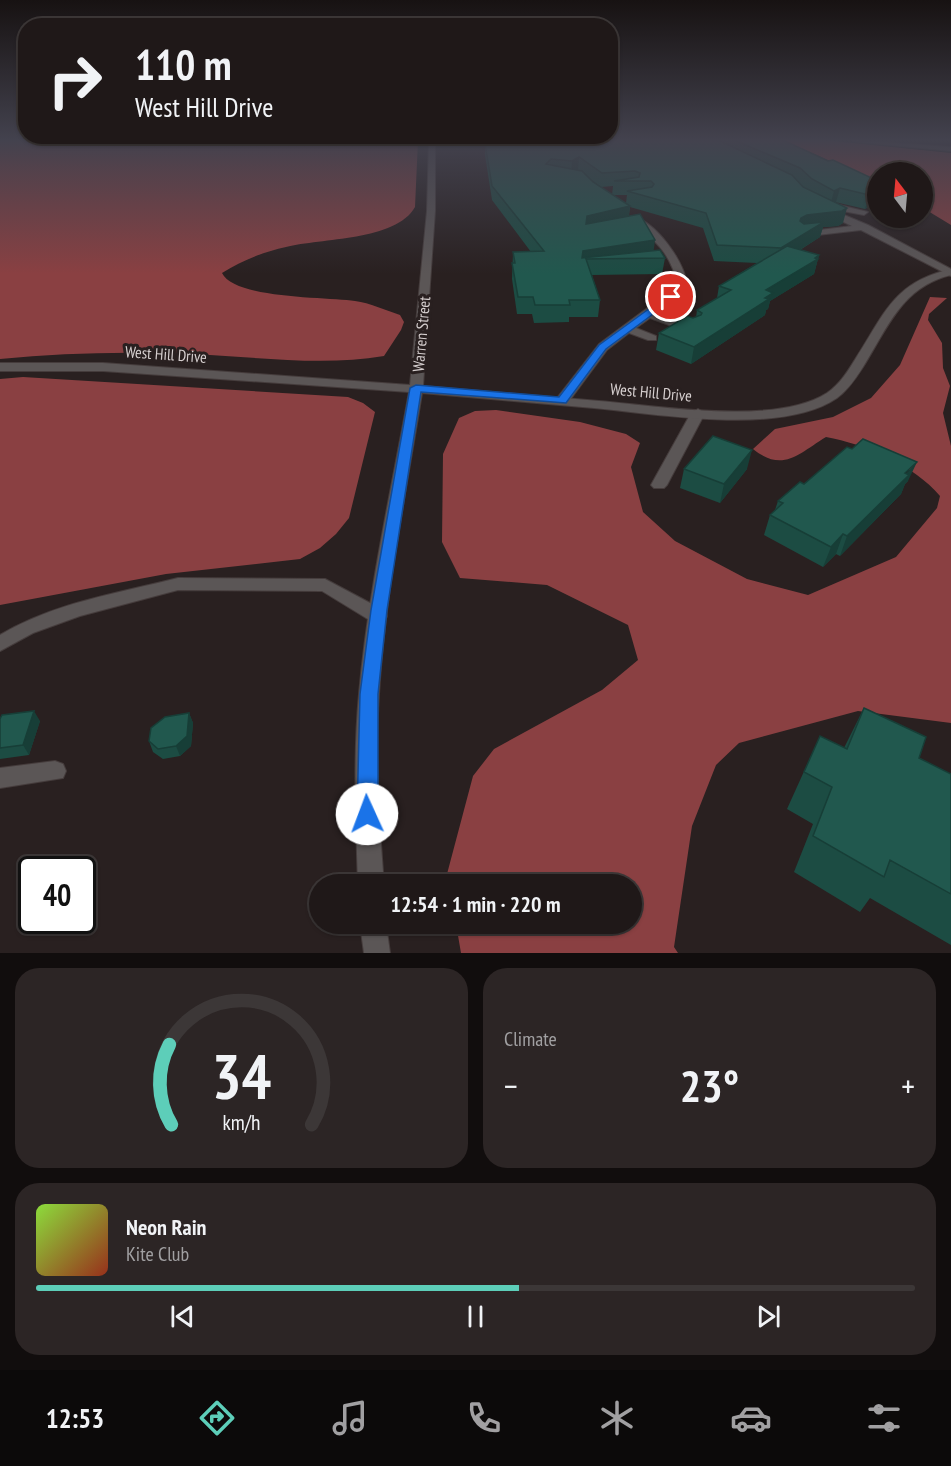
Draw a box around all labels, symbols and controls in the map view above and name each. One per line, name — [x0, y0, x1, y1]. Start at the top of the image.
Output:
text: 110 m — [135, 37, 232, 92]
icon: right — [36, 42, 114, 120]
text: West Hill Drive — [135, 90, 273, 124]
north arrow — [867, 162, 933, 228]
map controls — [867, 162, 933, 228]
pin — [645, 271, 696, 322]
icon: arrive — [654, 280, 687, 313]
street label: Warren Street — [408, 295, 434, 372]
street label: West Hill Drive — [124, 341, 208, 367]
street label: West Hill Drive — [609, 378, 693, 406]
position arrow — [335, 782, 399, 846]
speed limit sign: 40 — [18, 856, 96, 934]
text: 12:54 · 1 min · 220 m — [390, 890, 561, 918]
text: Climate — [504, 1026, 557, 1052]
text: 34 — [212, 1035, 271, 1116]
text: 23° — [680, 1056, 739, 1114]
text: − — [504, 1064, 518, 1107]
text: + — [901, 1064, 915, 1107]
text: km/h — [222, 1108, 261, 1136]
text: Neon Rain — [126, 1213, 206, 1241]
text: Kite Club — [126, 1241, 189, 1267]
icon: previous — [166, 1300, 199, 1333]
icon: pause — [459, 1300, 492, 1333]
icon: next — [752, 1300, 785, 1333]
icon: directions — [196, 1397, 238, 1439]
icon: music — [329, 1397, 371, 1439]
icon: phone — [463, 1397, 505, 1439]
icon: climate — [596, 1397, 638, 1439]
icon: car — [730, 1397, 772, 1439]
icon: filters — [863, 1397, 905, 1439]
text: 12:53 — [46, 1401, 104, 1435]

